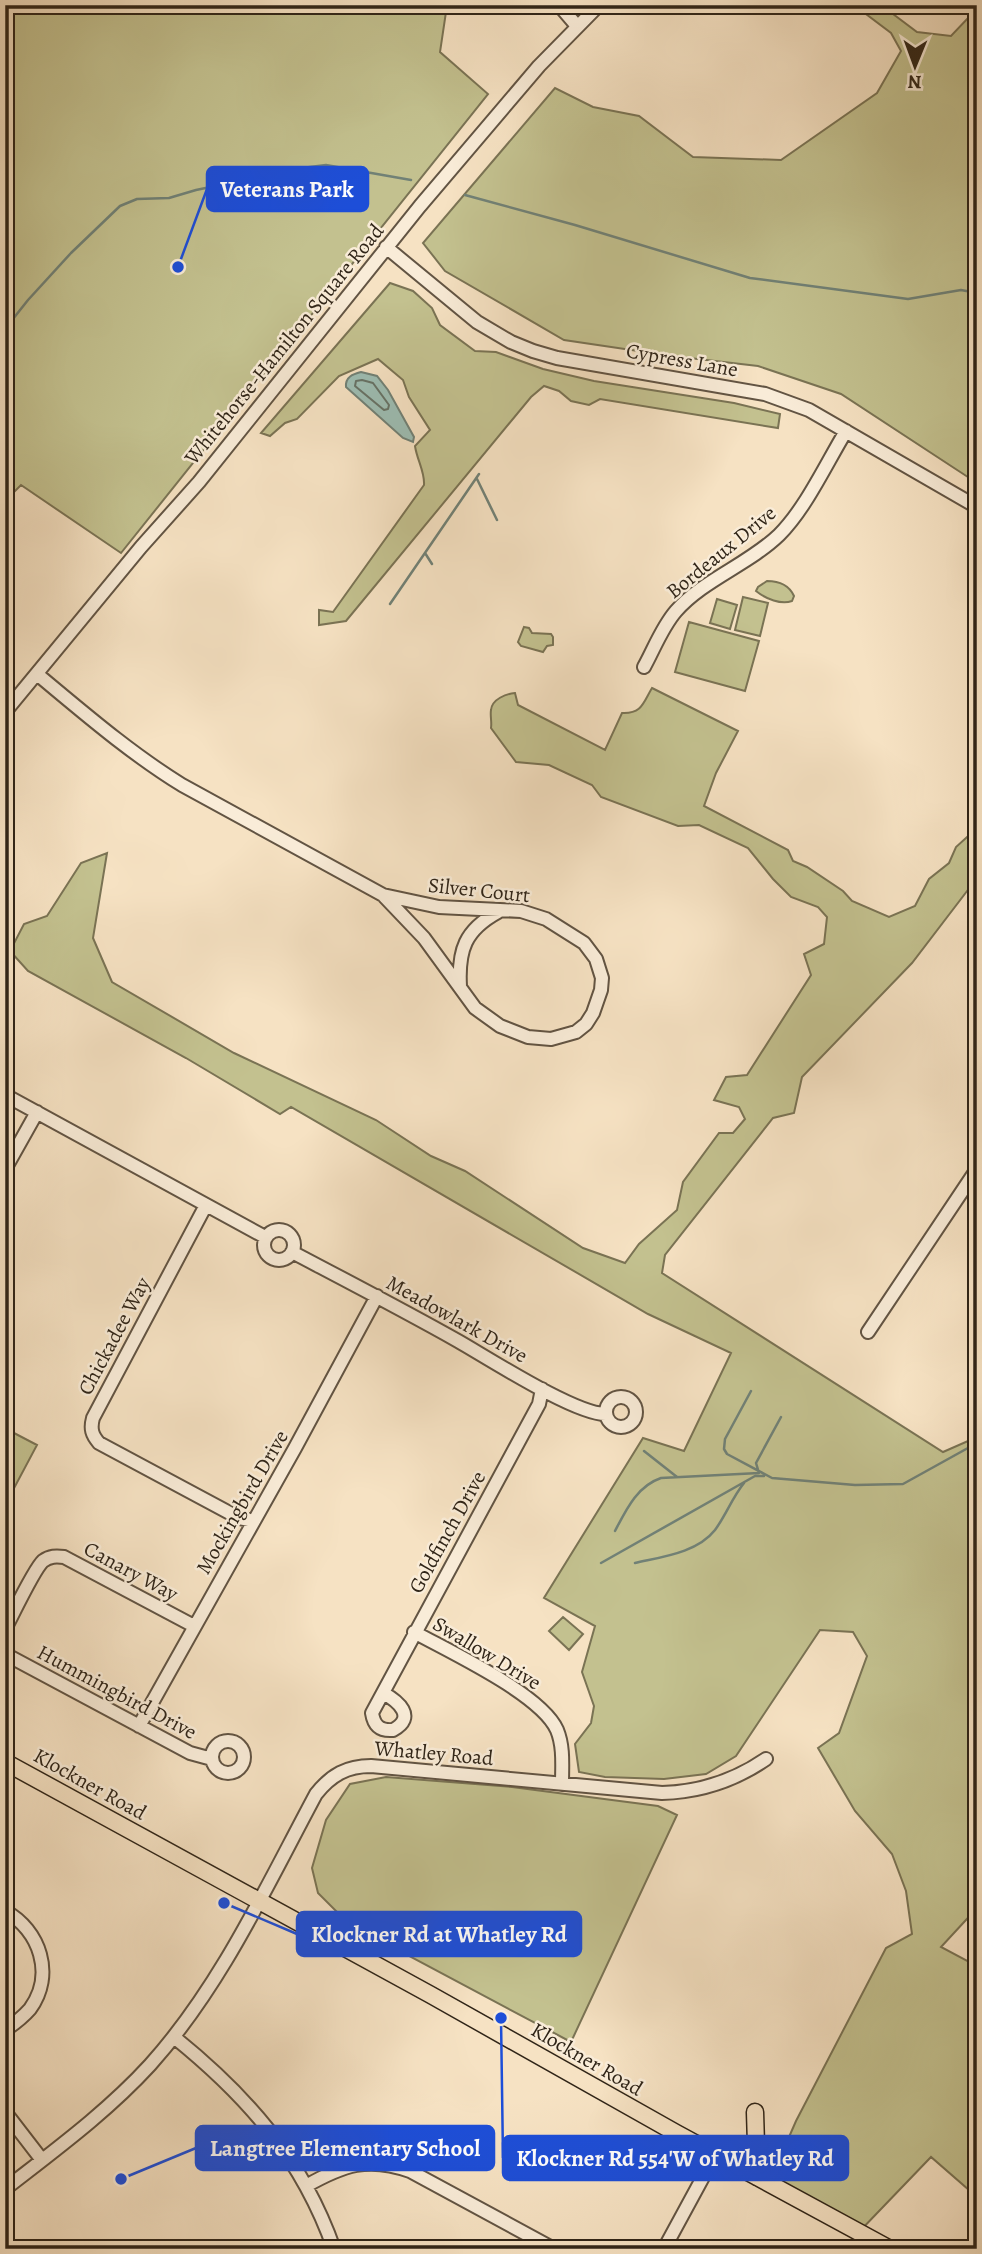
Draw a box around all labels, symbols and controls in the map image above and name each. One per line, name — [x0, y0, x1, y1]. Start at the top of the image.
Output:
north arrow — [880, 32, 950, 102]
text: N — [907, 69, 922, 95]
callout: Veterans Park — [207, 167, 368, 211]
text: Veterans Park — [219, 174, 354, 205]
street label: Whitehorse-Hamilton Square Road — [177, 217, 390, 471]
street label: Cypress Lane — [624, 336, 740, 384]
street label: Bordeaux Drive — [660, 499, 782, 605]
street label: Silver Court — [427, 871, 531, 909]
street label: Meadowlark Drive — [381, 1269, 533, 1369]
street label: Chickadee Way — [71, 1272, 157, 1400]
street label: Mockingbird Drive — [189, 1425, 295, 1579]
street label: Goldfinch Drive — [402, 1466, 492, 1598]
street label: Canary Way — [79, 1535, 183, 1608]
street label: Swallow Drive — [428, 1610, 546, 1696]
street label: Hummingbird Drive — [32, 1638, 202, 1746]
street label: Whatley Road — [372, 1734, 495, 1772]
street label: Klockner Road — [29, 1741, 152, 1827]
callout: Klockner Rd at Whatley Rd — [297, 1912, 581, 1956]
text: Klockner Rd at Whatley Rd — [311, 1919, 568, 1950]
street label: Klockner Road — [526, 2016, 649, 2103]
callout: Langtree Elementary School — [196, 2126, 494, 2170]
text: Langtree Elementary School — [210, 2133, 480, 2164]
callout: Klockner Rd 554'W of Whatley Rd — [503, 2136, 848, 2180]
text: Klockner Rd 554'W of Whatley Rd — [516, 2143, 834, 2174]

